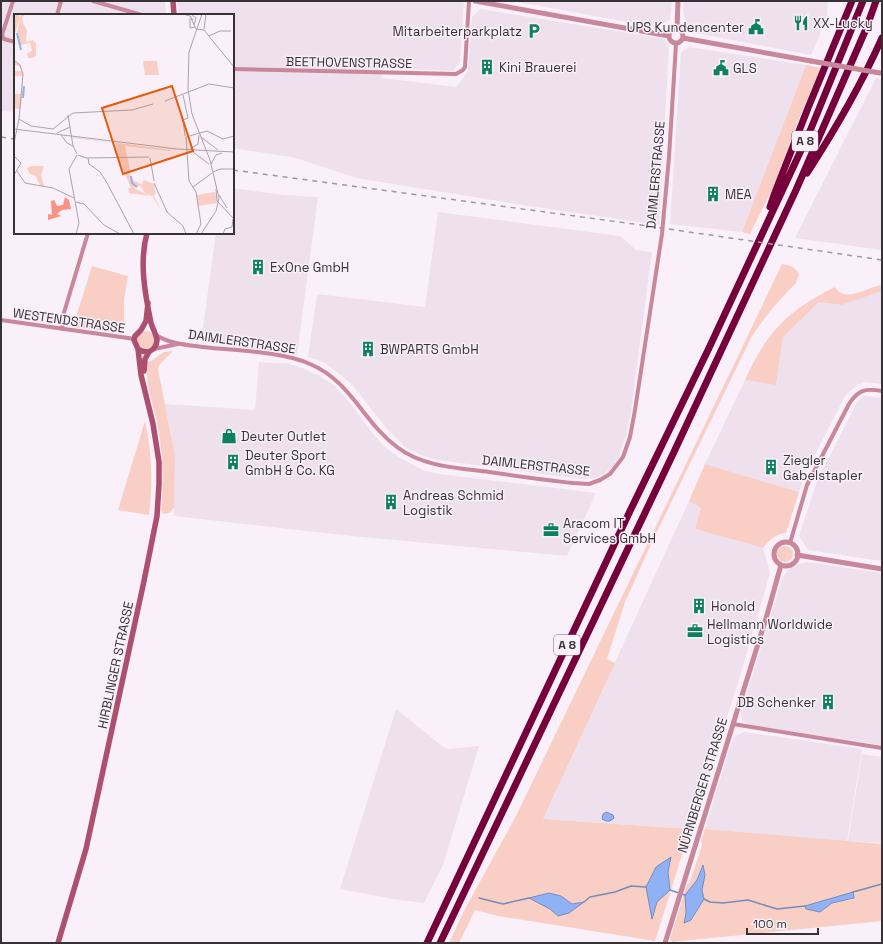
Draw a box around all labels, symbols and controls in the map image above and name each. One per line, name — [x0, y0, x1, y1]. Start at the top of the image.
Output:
inset map — [14, 14, 234, 234]
restaurant icon: XX-Lucky — [792, 14, 810, 32]
place label: XX-Lucky — [813, 15, 873, 32]
public building icon: UPS Kundencenter — [747, 18, 765, 36]
place label: UPS Kundencenter — [627, 19, 744, 36]
parking icon: Mitarbeiterparkplatz — [525, 22, 543, 40]
place label: Mitarbeiterparkplatz — [393, 23, 522, 40]
street label: BEETHOVENSTRASSE — [285, 53, 413, 72]
building icon: Kini Brauerei — [478, 58, 496, 76]
place label: Kini Brauerei — [499, 59, 576, 76]
public building icon: GLS — [712, 59, 730, 77]
place label: GLS — [733, 60, 757, 77]
street label: DAIMLERSTRASSE — [642, 120, 669, 230]
road number: A 8 — [792, 131, 818, 151]
building icon: MEA — [704, 185, 722, 203]
place label: MEA — [725, 186, 752, 203]
building icon: ExOne GmbH — [249, 258, 267, 276]
place label: ExOne GmbH — [270, 259, 349, 276]
street label: WESTENDSTRASSE — [12, 304, 126, 337]
street label: DAIMLERSTRASSE — [187, 326, 297, 357]
building icon: BWPARTS GmbH — [359, 340, 377, 358]
place label: BWPARTS GmbH — [380, 341, 479, 358]
shop icon: Deuter Outlet — [220, 427, 238, 445]
place label: Deuter Outlet — [241, 428, 326, 445]
place label: Deuter Sport GmbH & Co. KG — [245, 447, 335, 479]
street label: DAIMLERSTRASSE — [481, 451, 591, 480]
place label: Ziegler Gabelstapler — [783, 452, 863, 484]
building icon: Deuter Sport GmbH & Co. KG — [224, 453, 242, 471]
building icon: Ziegler Gabelstapler — [762, 458, 780, 476]
place label: Andreas Schmid Logistik — [403, 487, 504, 519]
building icon: Andreas Schmid Logistik — [382, 493, 400, 511]
place label: Aracom IT Services GmbH — [563, 515, 656, 547]
office icon: Aracom IT Services GmbH — [542, 521, 560, 539]
building icon: Honold — [690, 597, 708, 615]
place label: Honold — [711, 598, 755, 615]
street label: HIRBLINGER STRASSE — [94, 600, 137, 730]
place label: Hellmann Worldwide Logistics — [707, 616, 833, 648]
office icon: Hellmann Worldwide Logistics — [686, 622, 704, 640]
road number: A 8 — [554, 635, 580, 655]
building icon: DB Schenker — [819, 693, 837, 711]
place label: DB Schenker — [737, 694, 816, 711]
street label: NÜRNBERGER STRASSE — [674, 715, 731, 855]
scale bar — [747, 910, 818, 936]
text: 100 m — [753, 916, 787, 932]

